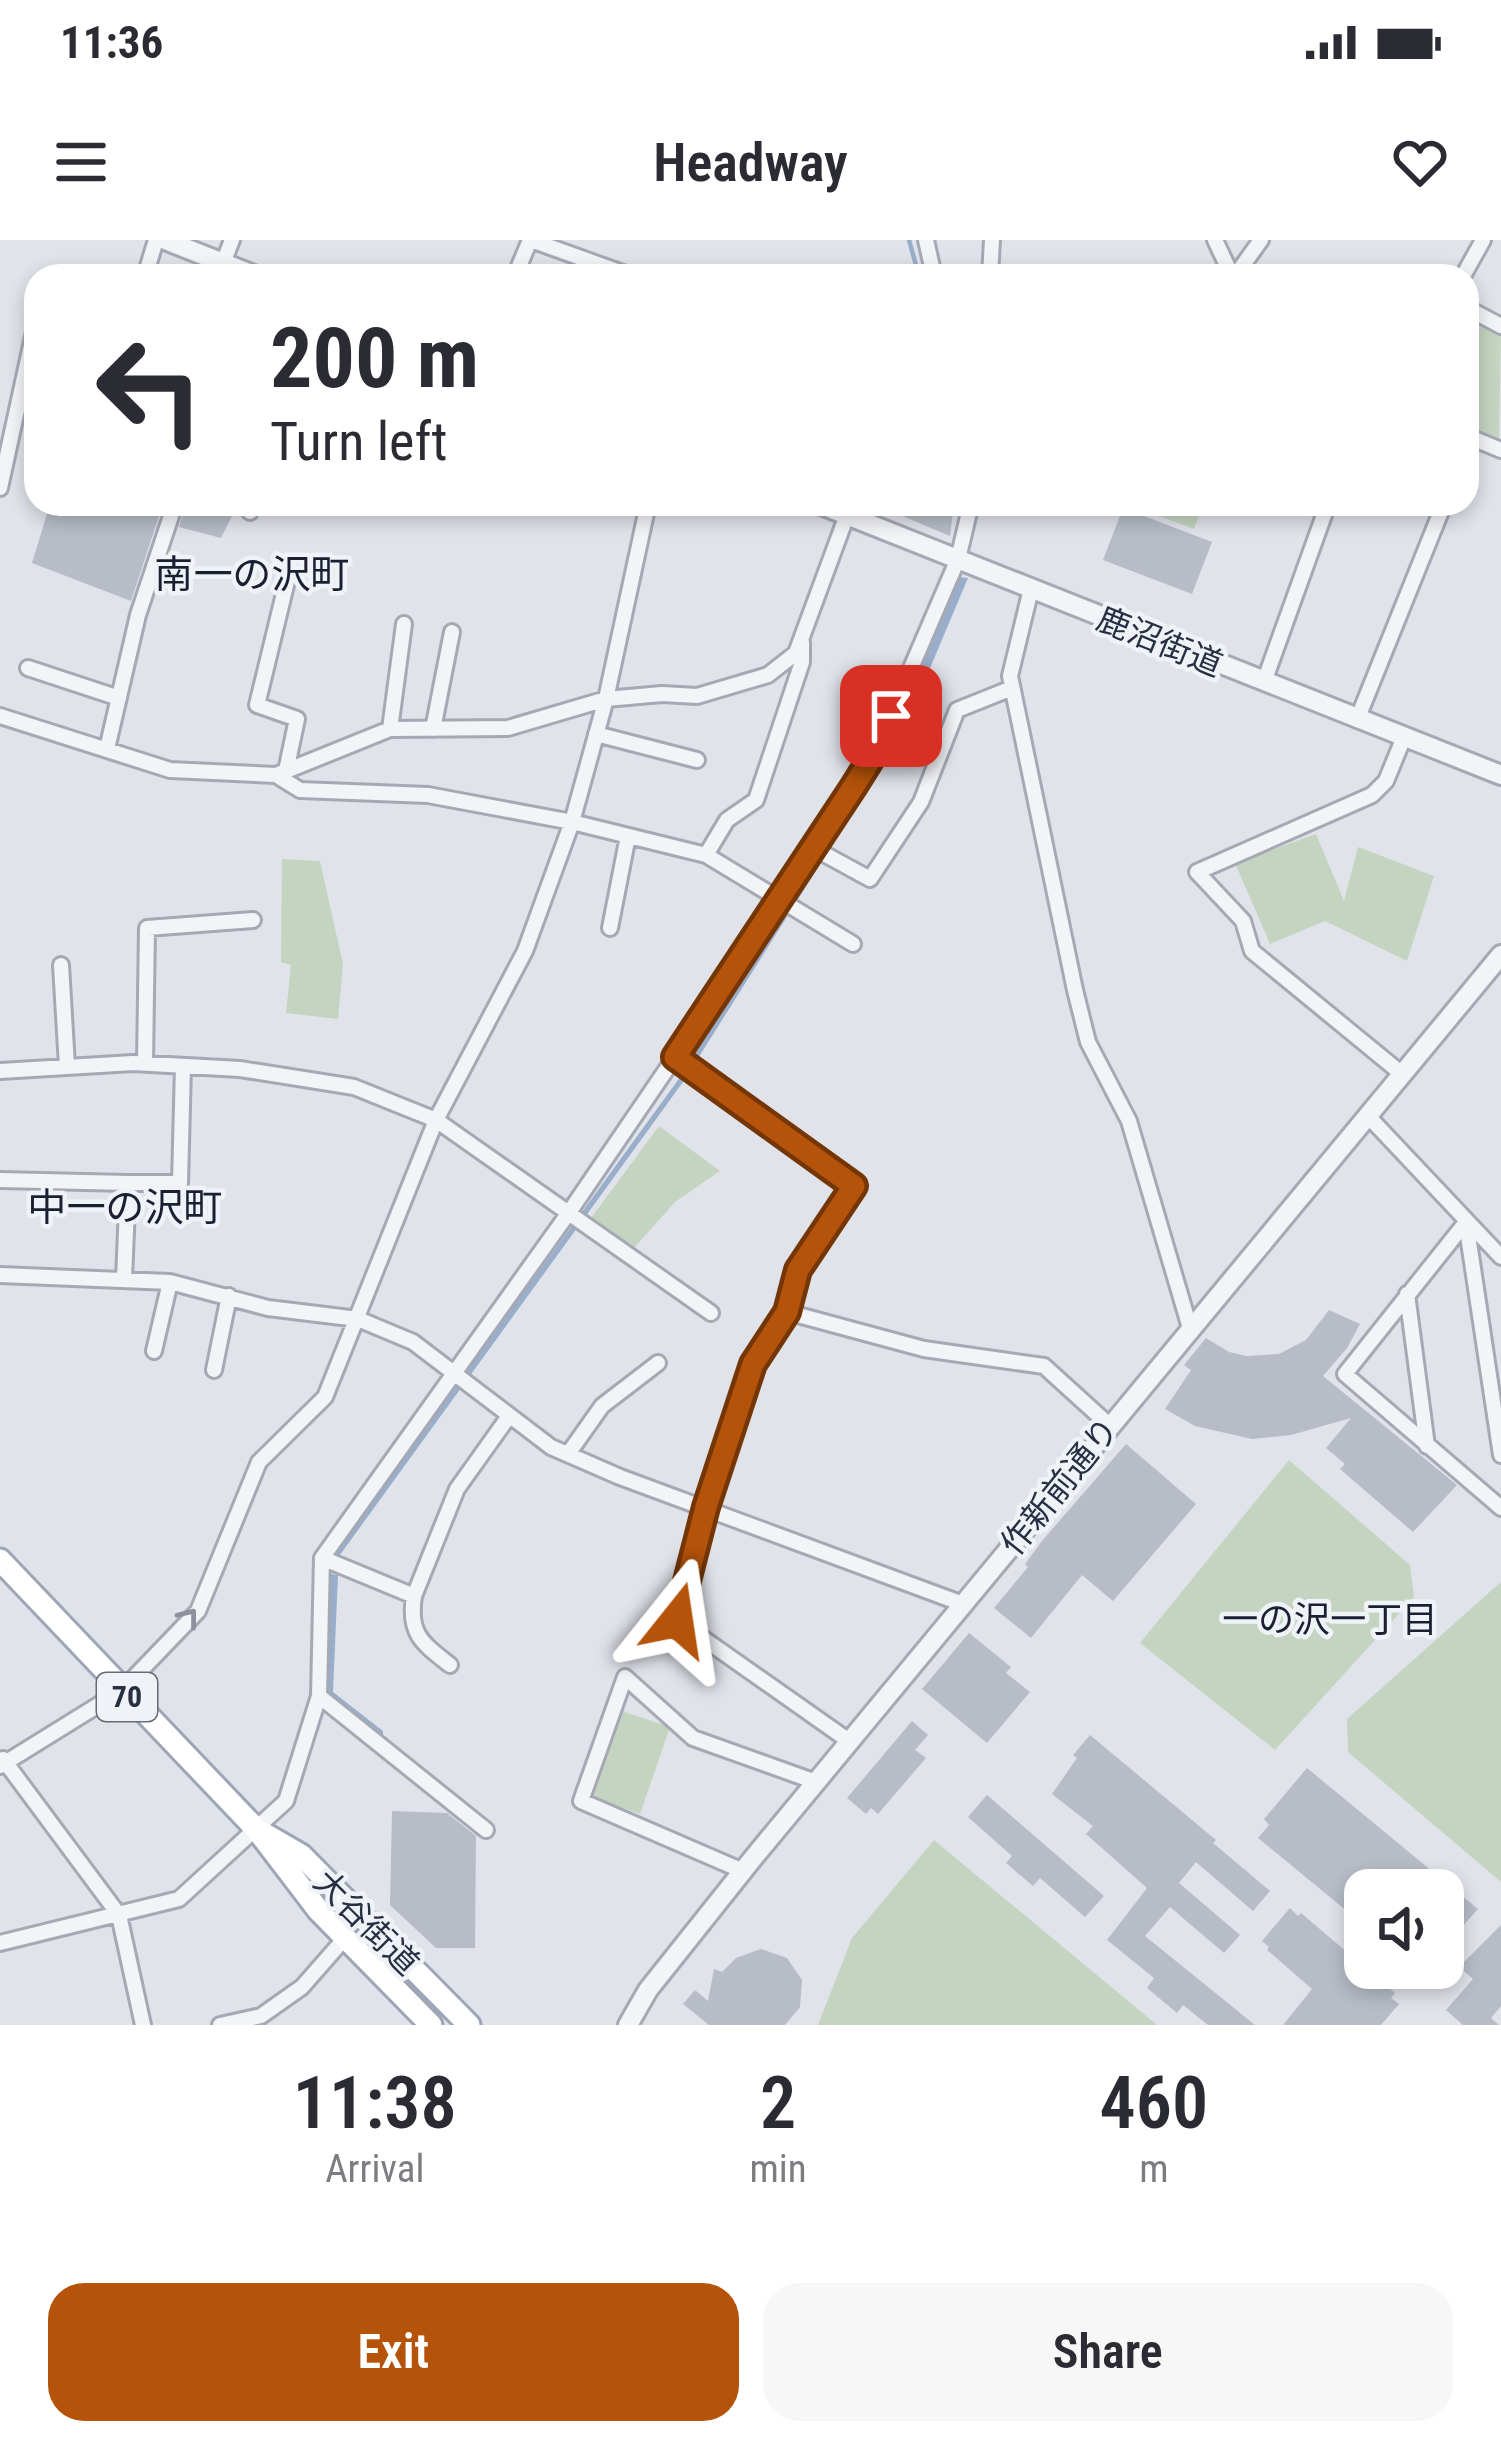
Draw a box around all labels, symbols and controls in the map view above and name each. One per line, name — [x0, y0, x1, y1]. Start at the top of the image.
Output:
text: 11:36 — [60, 16, 163, 69]
icon: menu — [48, 129, 114, 195]
icon: heart — [1387, 129, 1453, 195]
text: Headway — [653, 131, 848, 194]
text: 200 m — [270, 309, 479, 408]
icon: left — [72, 312, 228, 468]
text: Turn left — [270, 410, 447, 473]
district label: 南一の沢町 — [154, 552, 350, 598]
street label: 鹿沼街道 — [1091, 599, 1228, 684]
pin — [840, 665, 942, 767]
icon: arrive — [858, 683, 924, 749]
district label: 中一の沢町 — [27, 1185, 223, 1231]
street label: 作新前通り — [992, 1410, 1126, 1563]
position arrow — [614, 1557, 740, 1683]
district label: 一の沢一丁目 — [1222, 1599, 1438, 1641]
one-way arrow — [175, 1609, 196, 1631]
road number: 70 — [97, 1673, 157, 1721]
street label: 大谷街道 — [306, 1862, 427, 1983]
map controls — [1344, 1869, 1464, 1989]
button: sound — [1344, 1869, 1464, 1989]
text: 11:38 — [293, 2061, 457, 2146]
text: 2 — [760, 2061, 796, 2146]
text: 460 — [1100, 2061, 1208, 2146]
text: Arrival — [325, 2146, 424, 2192]
text: min — [750, 2146, 807, 2192]
text: m — [1139, 2146, 1169, 2192]
button: Exit — [48, 2283, 739, 2421]
button: Share — [763, 2283, 1453, 2421]

